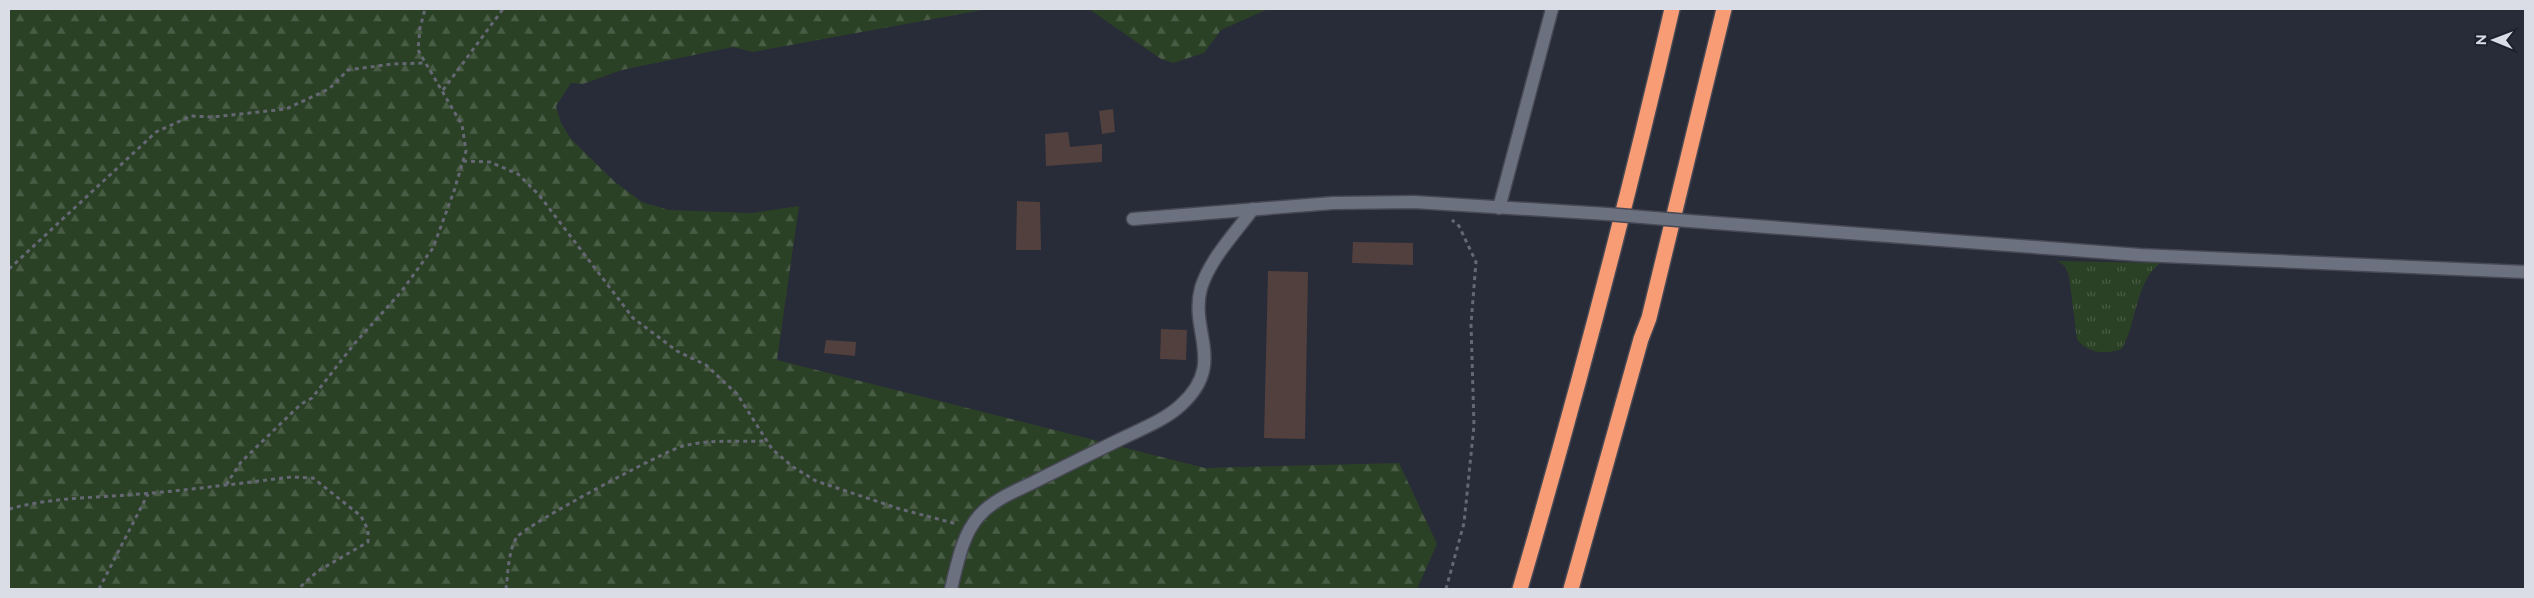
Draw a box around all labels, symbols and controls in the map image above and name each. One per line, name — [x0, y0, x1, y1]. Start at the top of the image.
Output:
north arrow — [2469, 15, 2519, 65]
text: N — [2473, 34, 2489, 45]

